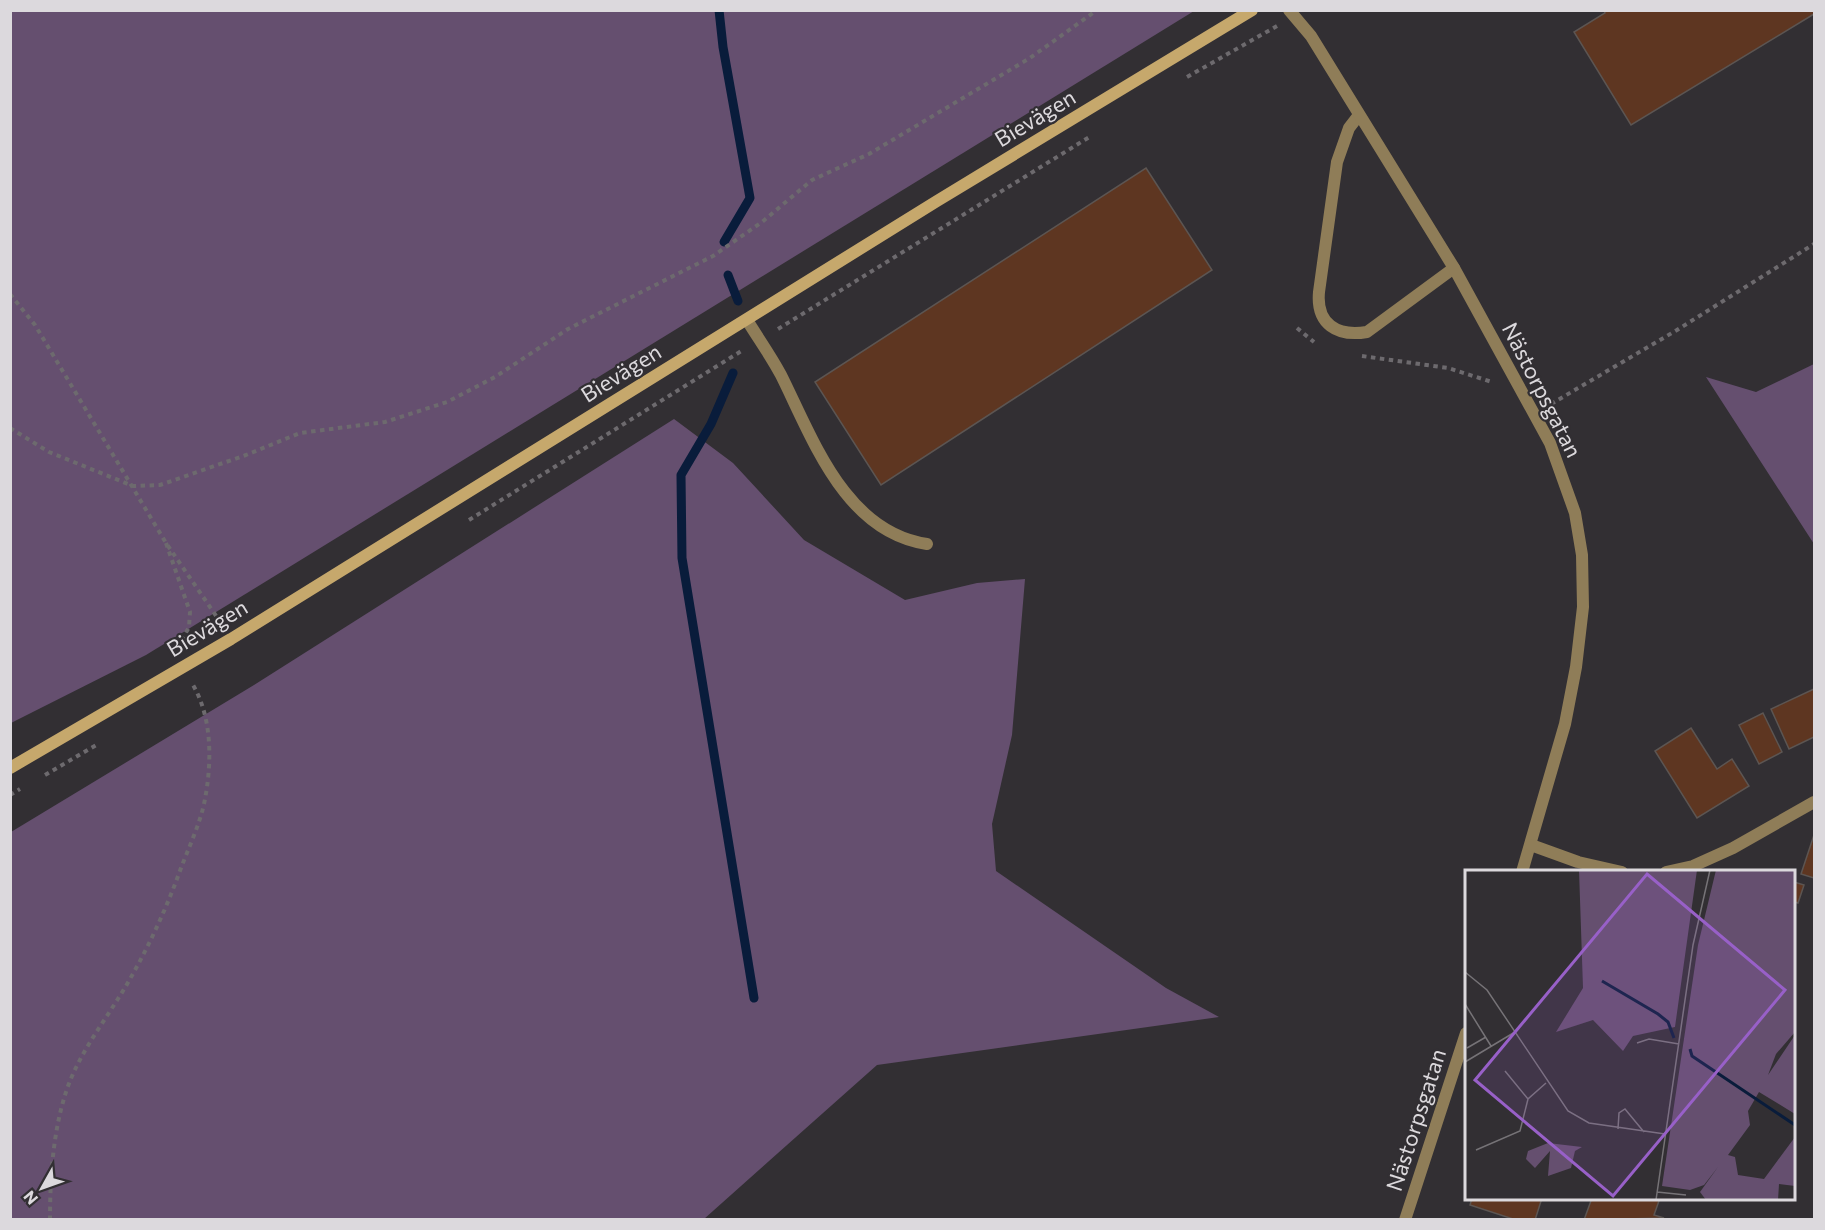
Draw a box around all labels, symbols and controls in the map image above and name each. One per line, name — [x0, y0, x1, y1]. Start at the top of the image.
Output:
street label: Bievägen — [989, 83, 1080, 152]
street label: Nästorpsgatan — [1497, 318, 1588, 462]
street label: Bievägen — [576, 337, 666, 408]
street label: Bievägen — [161, 593, 252, 662]
inset map — [1465, 870, 1795, 1200]
street label: Nästorpsgatan — [1380, 1045, 1451, 1194]
north arrow — [12, 1158, 72, 1218]
text: N — [19, 1187, 41, 1209]

